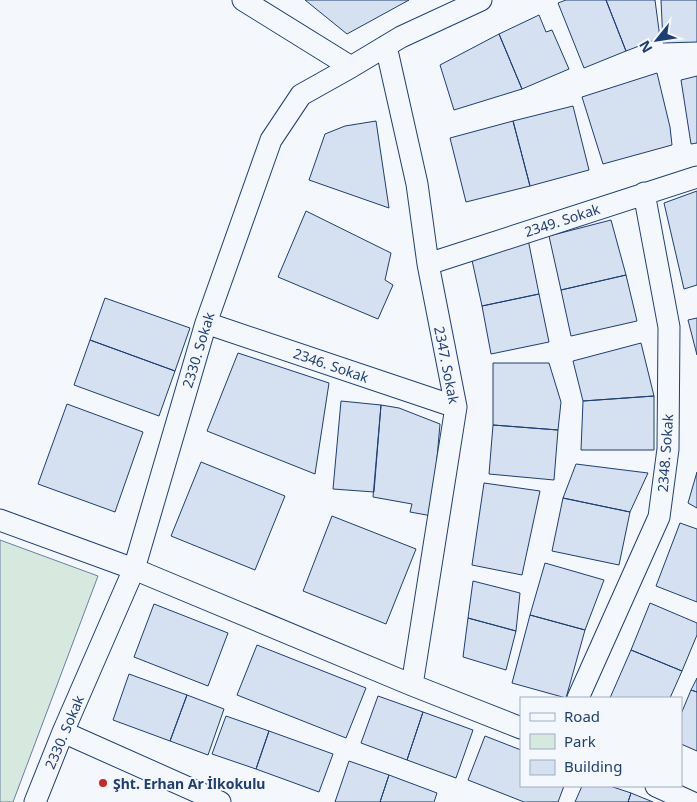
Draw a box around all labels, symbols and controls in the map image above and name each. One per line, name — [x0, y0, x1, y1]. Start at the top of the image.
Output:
north arrow — [632, 15, 682, 65]
text: N — [634, 37, 656, 56]
street label: 2349. Sokak — [522, 199, 603, 241]
street label: 2330. Sokak — [177, 309, 219, 390]
street label: 2347. Sokak — [430, 325, 464, 406]
street label: 2346. Sokak — [291, 343, 372, 387]
street label: 2348. Sokak — [653, 413, 677, 493]
street label: 2330. Sokak — [40, 692, 88, 772]
legend — [520, 697, 682, 787]
text: Road — [564, 706, 600, 726]
text: Park — [564, 731, 596, 751]
text: Building — [564, 756, 622, 776]
place label: Şht. Erhan Ar İlkokulu — [113, 774, 265, 793]
marker: Şht. Erhan Ar İlkokulu — [97, 777, 109, 789]

